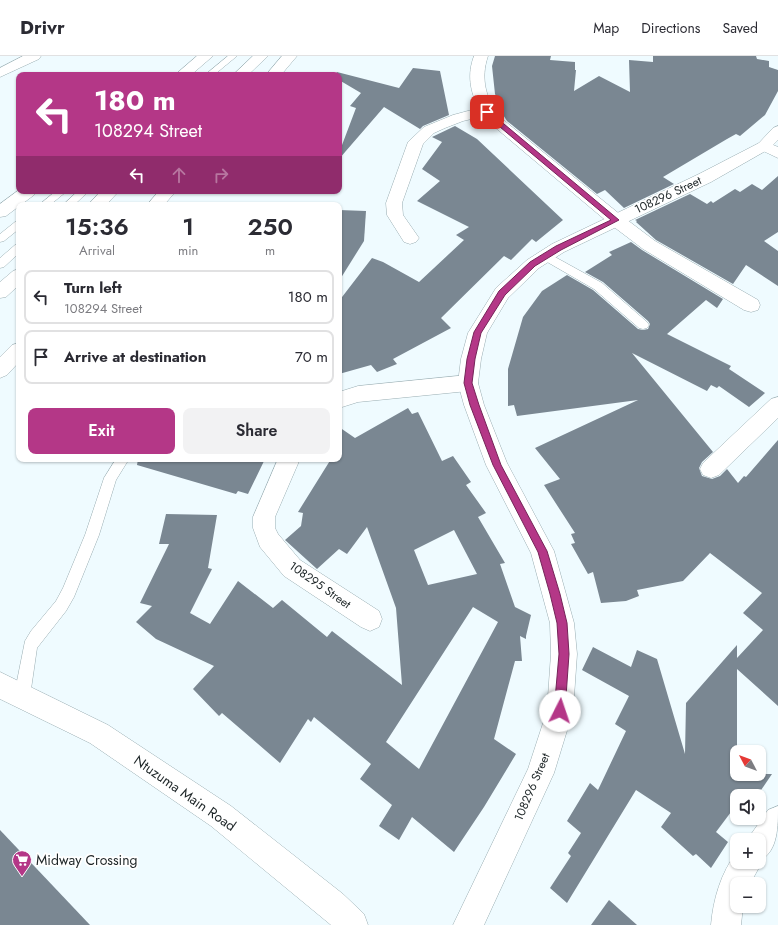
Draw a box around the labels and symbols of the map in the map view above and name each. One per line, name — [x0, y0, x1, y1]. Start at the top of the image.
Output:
pin — [470, 95, 504, 129]
street label: 108296 Street — [632, 172, 705, 218]
street label: 108295 Street — [285, 557, 355, 613]
position arrow — [539, 690, 581, 732]
north arrow — [730, 745, 766, 781]
street label: Ntuzuma Main Road — [130, 750, 240, 836]
street label: 108296 Street — [510, 750, 554, 824]
supermarket icon: Midway Crossing — [11, 849, 33, 877]
place label: Midway Crossing — [36, 850, 138, 870]

